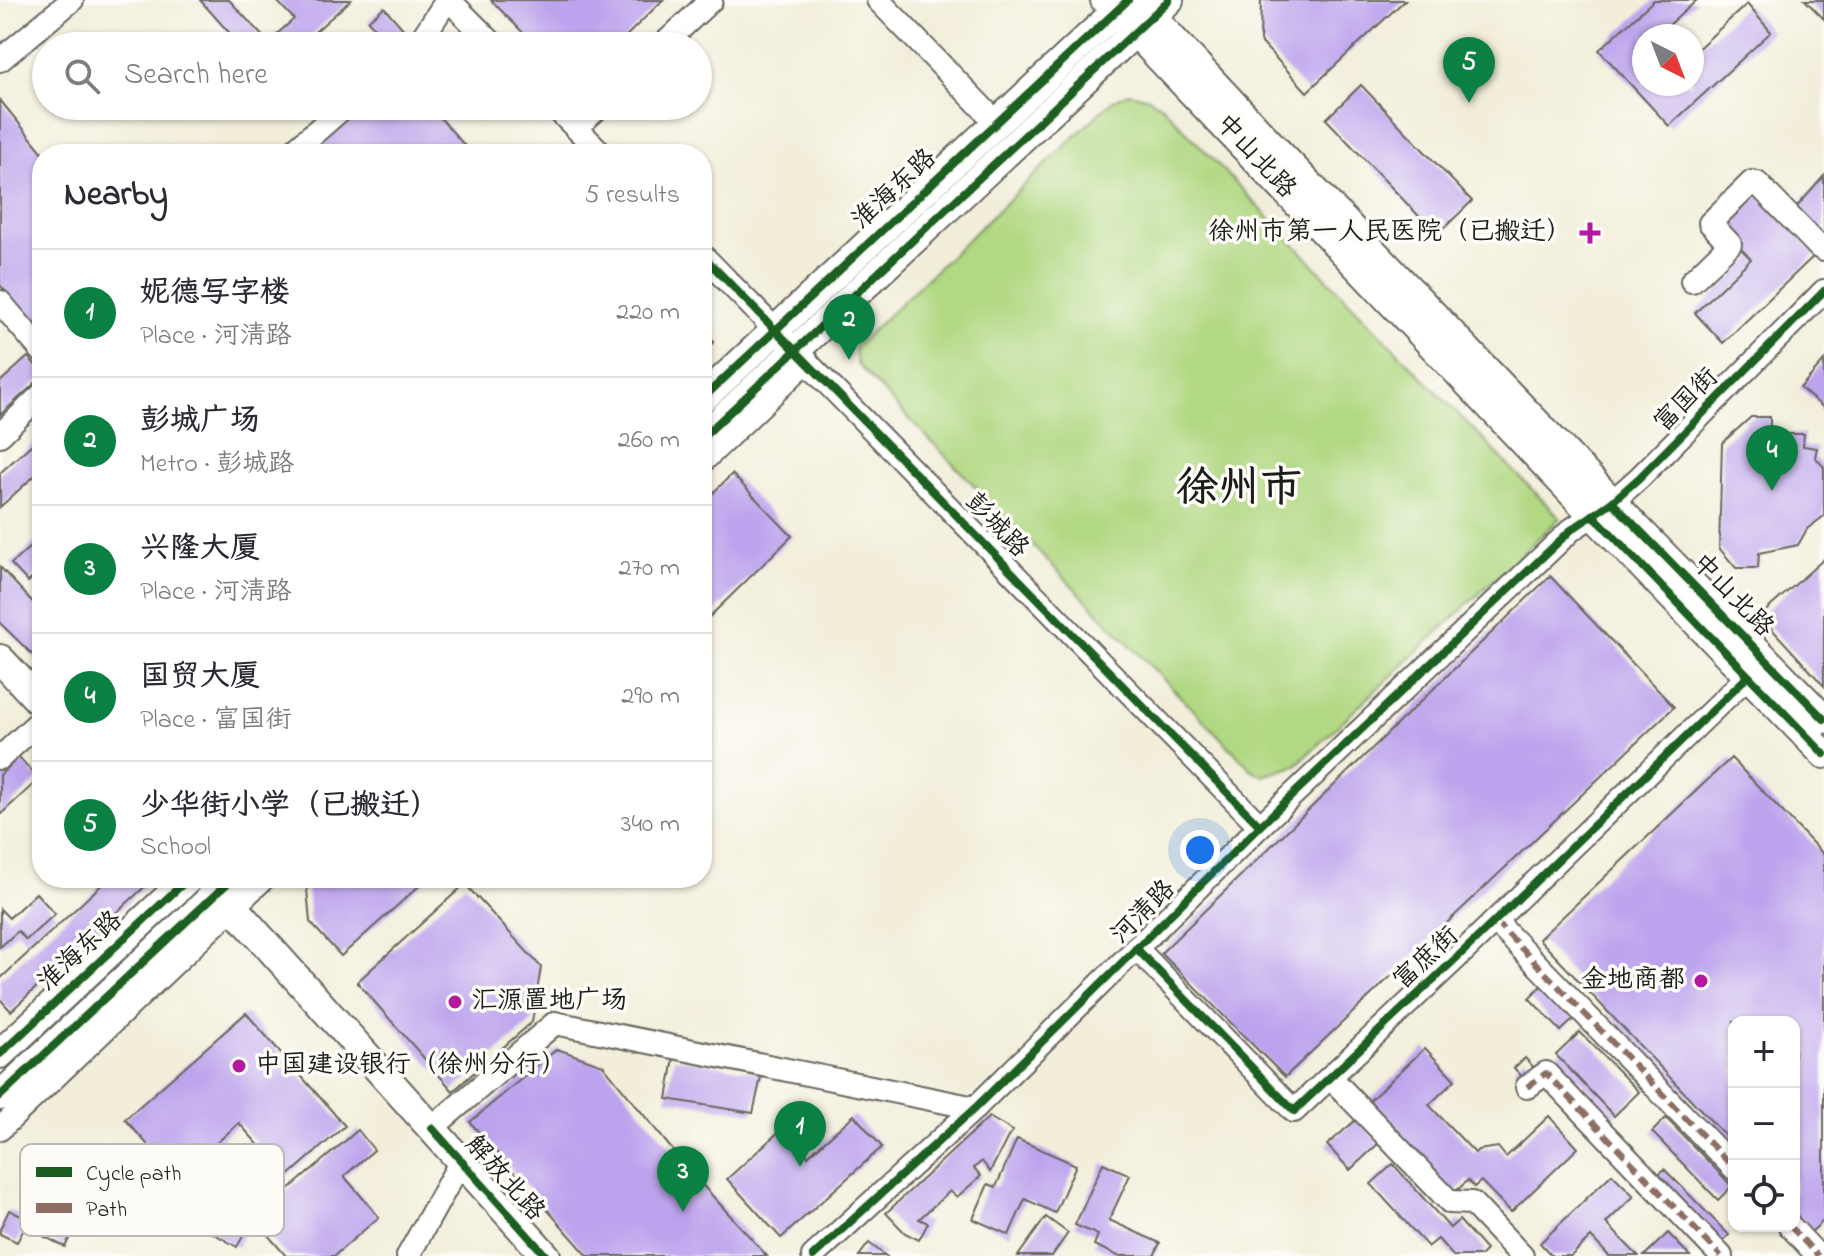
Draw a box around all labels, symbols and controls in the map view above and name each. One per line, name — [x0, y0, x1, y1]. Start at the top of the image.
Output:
north arrow — [1632, 24, 1704, 96]
search box — [32, 32, 712, 120]
pin: 5 — [1443, 37, 1495, 103]
icon: search — [60, 54, 104, 98]
text: Search here — [124, 54, 268, 98]
street label: 中山北路 — [1206, 106, 1304, 208]
street label: 淮海东路 — [844, 141, 946, 239]
text: Nearby — [64, 171, 168, 221]
text: 5 results — [585, 177, 680, 215]
place label: 徐州市第一人民医院（已搬迁） — [1208, 214, 1572, 252]
marker: 徐州市第一人民医院（已搬迁） — [1579, 222, 1601, 244]
text: 妮德写字楼 — [140, 272, 290, 316]
text: 1 — [86, 294, 94, 332]
text: 220 m — [616, 294, 680, 332]
pin: 2 — [823, 294, 875, 360]
text: Place · 河清路 — [140, 318, 292, 356]
street label: 富国街 — [1646, 360, 1728, 442]
text: 彭城广场 — [140, 400, 260, 444]
text: 2 — [84, 422, 96, 460]
text: 260 m — [618, 422, 680, 460]
pin: 4 — [1746, 425, 1798, 491]
text: Metro · 彭城路 — [140, 446, 294, 484]
district label: 徐州市 — [1176, 459, 1302, 520]
street label: 彭城路 — [955, 485, 1037, 567]
text: 兴隆大厦 — [140, 528, 260, 572]
street label: 中山北路 — [1682, 545, 1782, 647]
text: 3 — [85, 550, 95, 588]
text: 270 m — [618, 550, 680, 588]
text: Place · 河清路 — [140, 574, 292, 612]
text: 国贸大厦 — [140, 656, 260, 700]
text: 4 — [85, 678, 95, 716]
text: 290 m — [621, 678, 680, 716]
text: Place · 富国街 — [140, 702, 292, 740]
text: 少华街小学（已搬迁） — [140, 785, 440, 829]
text: 5 — [83, 806, 97, 844]
text: 340 m — [621, 806, 680, 844]
text: School — [140, 829, 211, 867]
your location — [1180, 830, 1220, 870]
street label: 河清路 — [1103, 872, 1185, 954]
street label: 淮海东路 — [30, 903, 132, 1001]
street label: 富庶街 — [1386, 919, 1468, 999]
place label: 金地商都 — [1581, 962, 1685, 1000]
marker: 金地商都 — [1692, 972, 1710, 990]
place label: 汇源置地广场 — [471, 983, 627, 1021]
marker: 汇源置地广场 — [446, 993, 464, 1011]
map controls — [1728, 1016, 1800, 1232]
button: + — [1728, 1016, 1800, 1088]
place label: 中国建设银行（徐州分行） — [255, 1047, 567, 1085]
marker: 中国建设银行（徐州分行） — [230, 1057, 248, 1075]
button: − — [1728, 1088, 1800, 1160]
pin: 1 — [774, 1101, 826, 1167]
street label: 解放北路 — [455, 1128, 553, 1230]
legend — [20, 1144, 284, 1236]
pin: 3 — [657, 1146, 709, 1212]
text: Cycle path — [86, 1159, 181, 1192]
button: locate — [1728, 1160, 1800, 1232]
text: Path — [86, 1195, 127, 1227]

